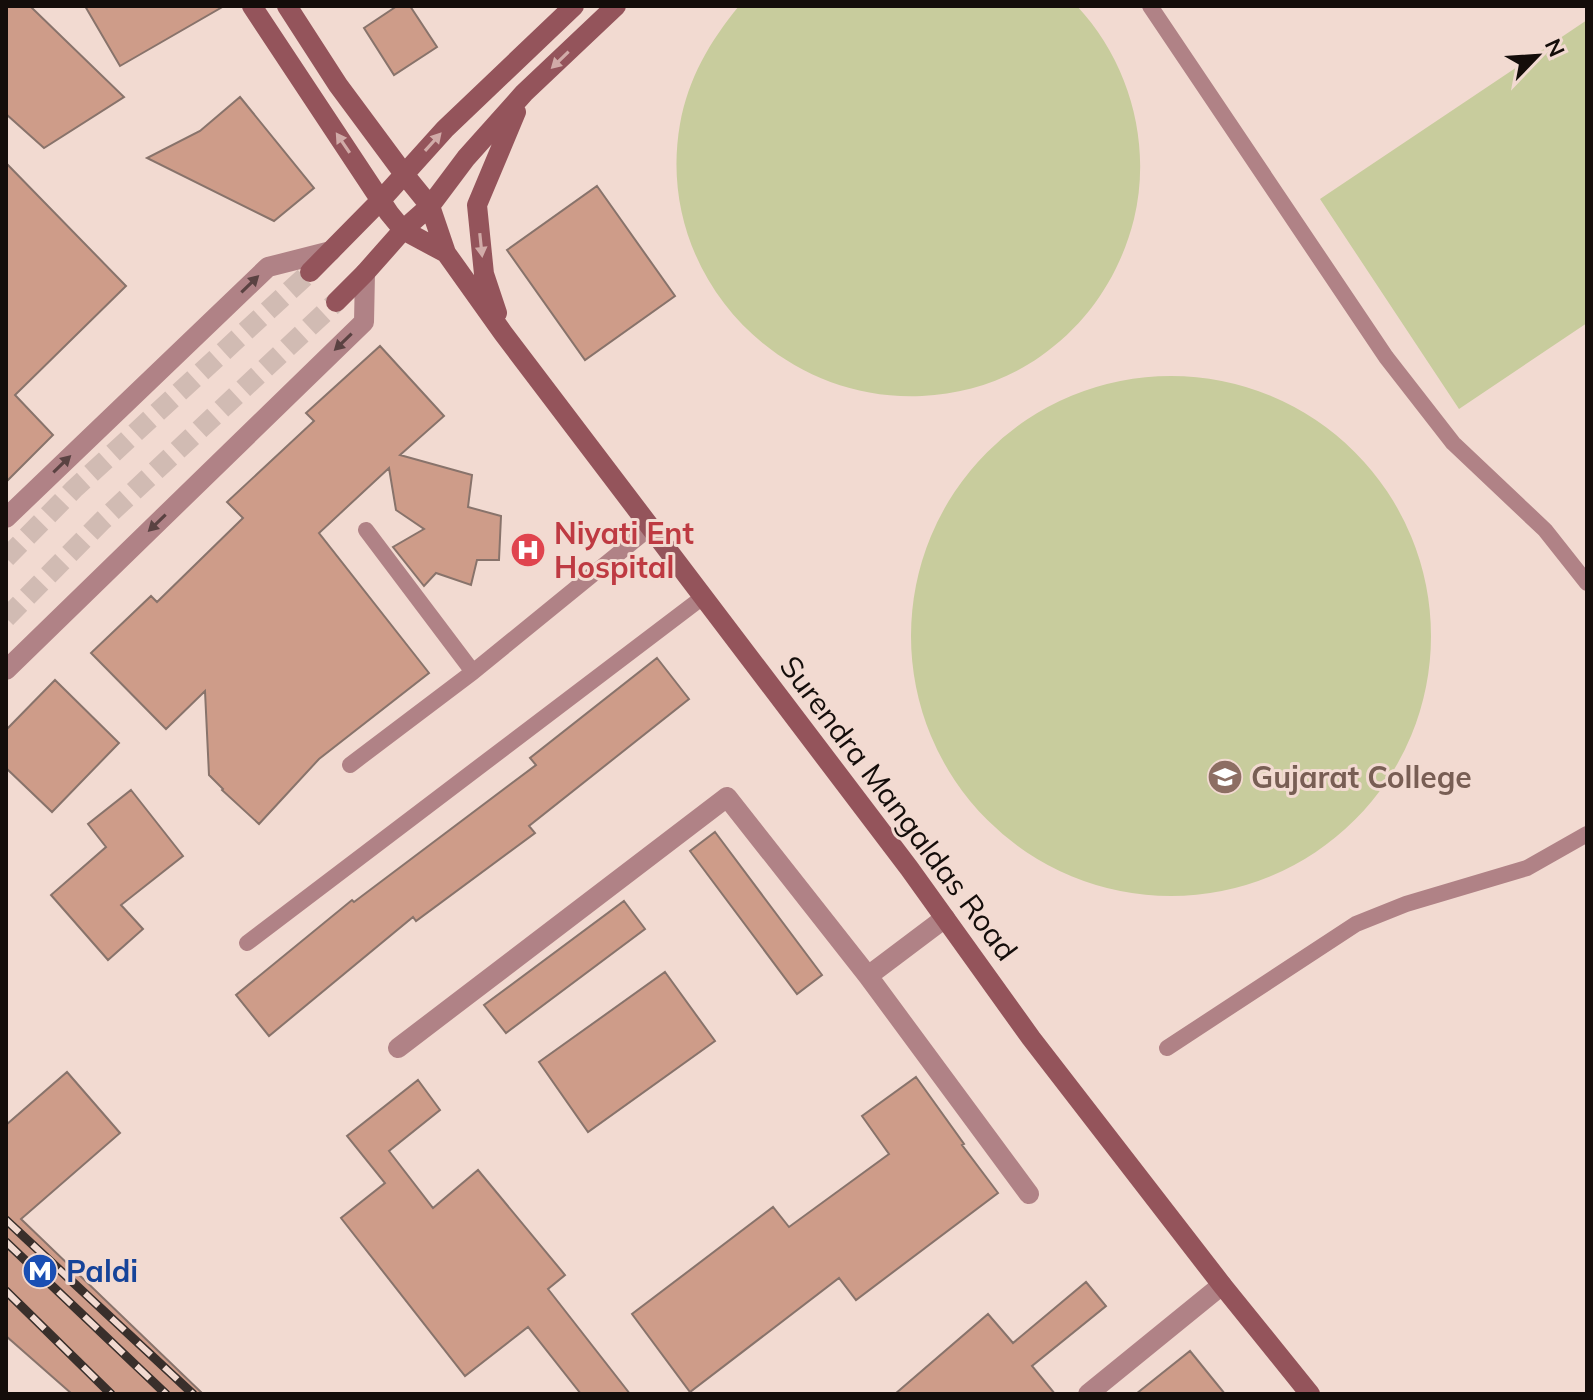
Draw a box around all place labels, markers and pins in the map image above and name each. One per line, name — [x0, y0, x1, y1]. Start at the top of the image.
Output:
place label: Niyati Ent Hospital — [554, 514, 694, 586]
hospital icon: Niyati Ent Hospital — [509, 531, 547, 569]
school or university icon: Gujarat College — [1206, 758, 1244, 796]
place label: Gujarat College — [1251, 758, 1472, 796]
metro station icon: Paldi — [21, 1252, 59, 1290]
place label: Paldi — [66, 1252, 138, 1290]

